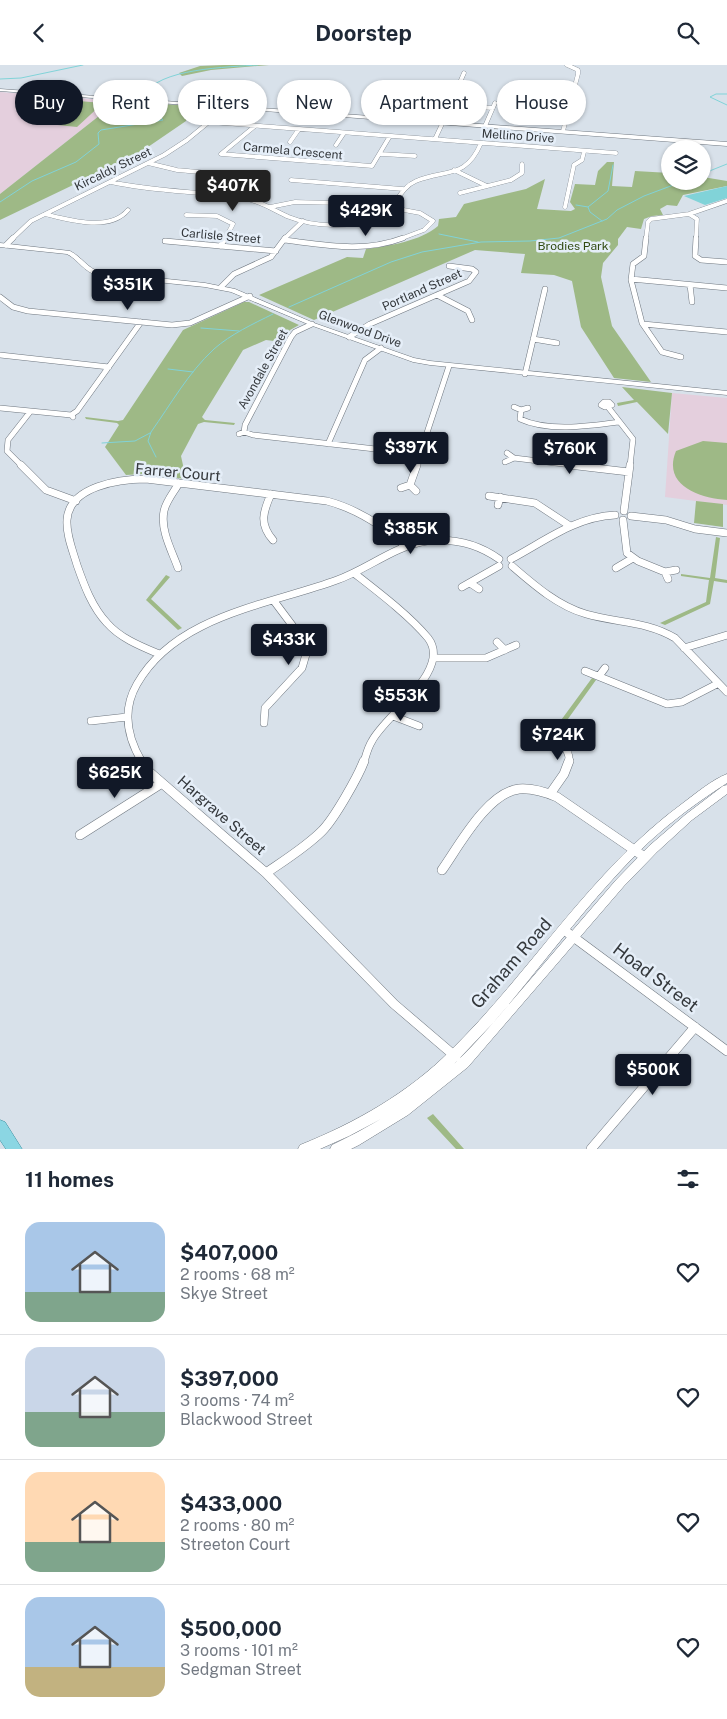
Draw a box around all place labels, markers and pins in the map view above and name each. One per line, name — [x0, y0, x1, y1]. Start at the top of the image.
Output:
pin: $407K — [198, 169, 268, 212]
pin: $429K — [331, 195, 401, 237]
pin: $351K — [93, 269, 163, 311]
pin: $397K — [376, 431, 446, 474]
pin: $760K — [535, 433, 605, 475]
pin: $385K — [376, 513, 446, 555]
pin: $433K — [254, 623, 324, 666]
pin: $553K — [366, 679, 436, 722]
pin: $724K — [523, 719, 593, 761]
pin: $625K — [80, 757, 150, 799]
pin: $500K — [618, 1053, 688, 1096]

